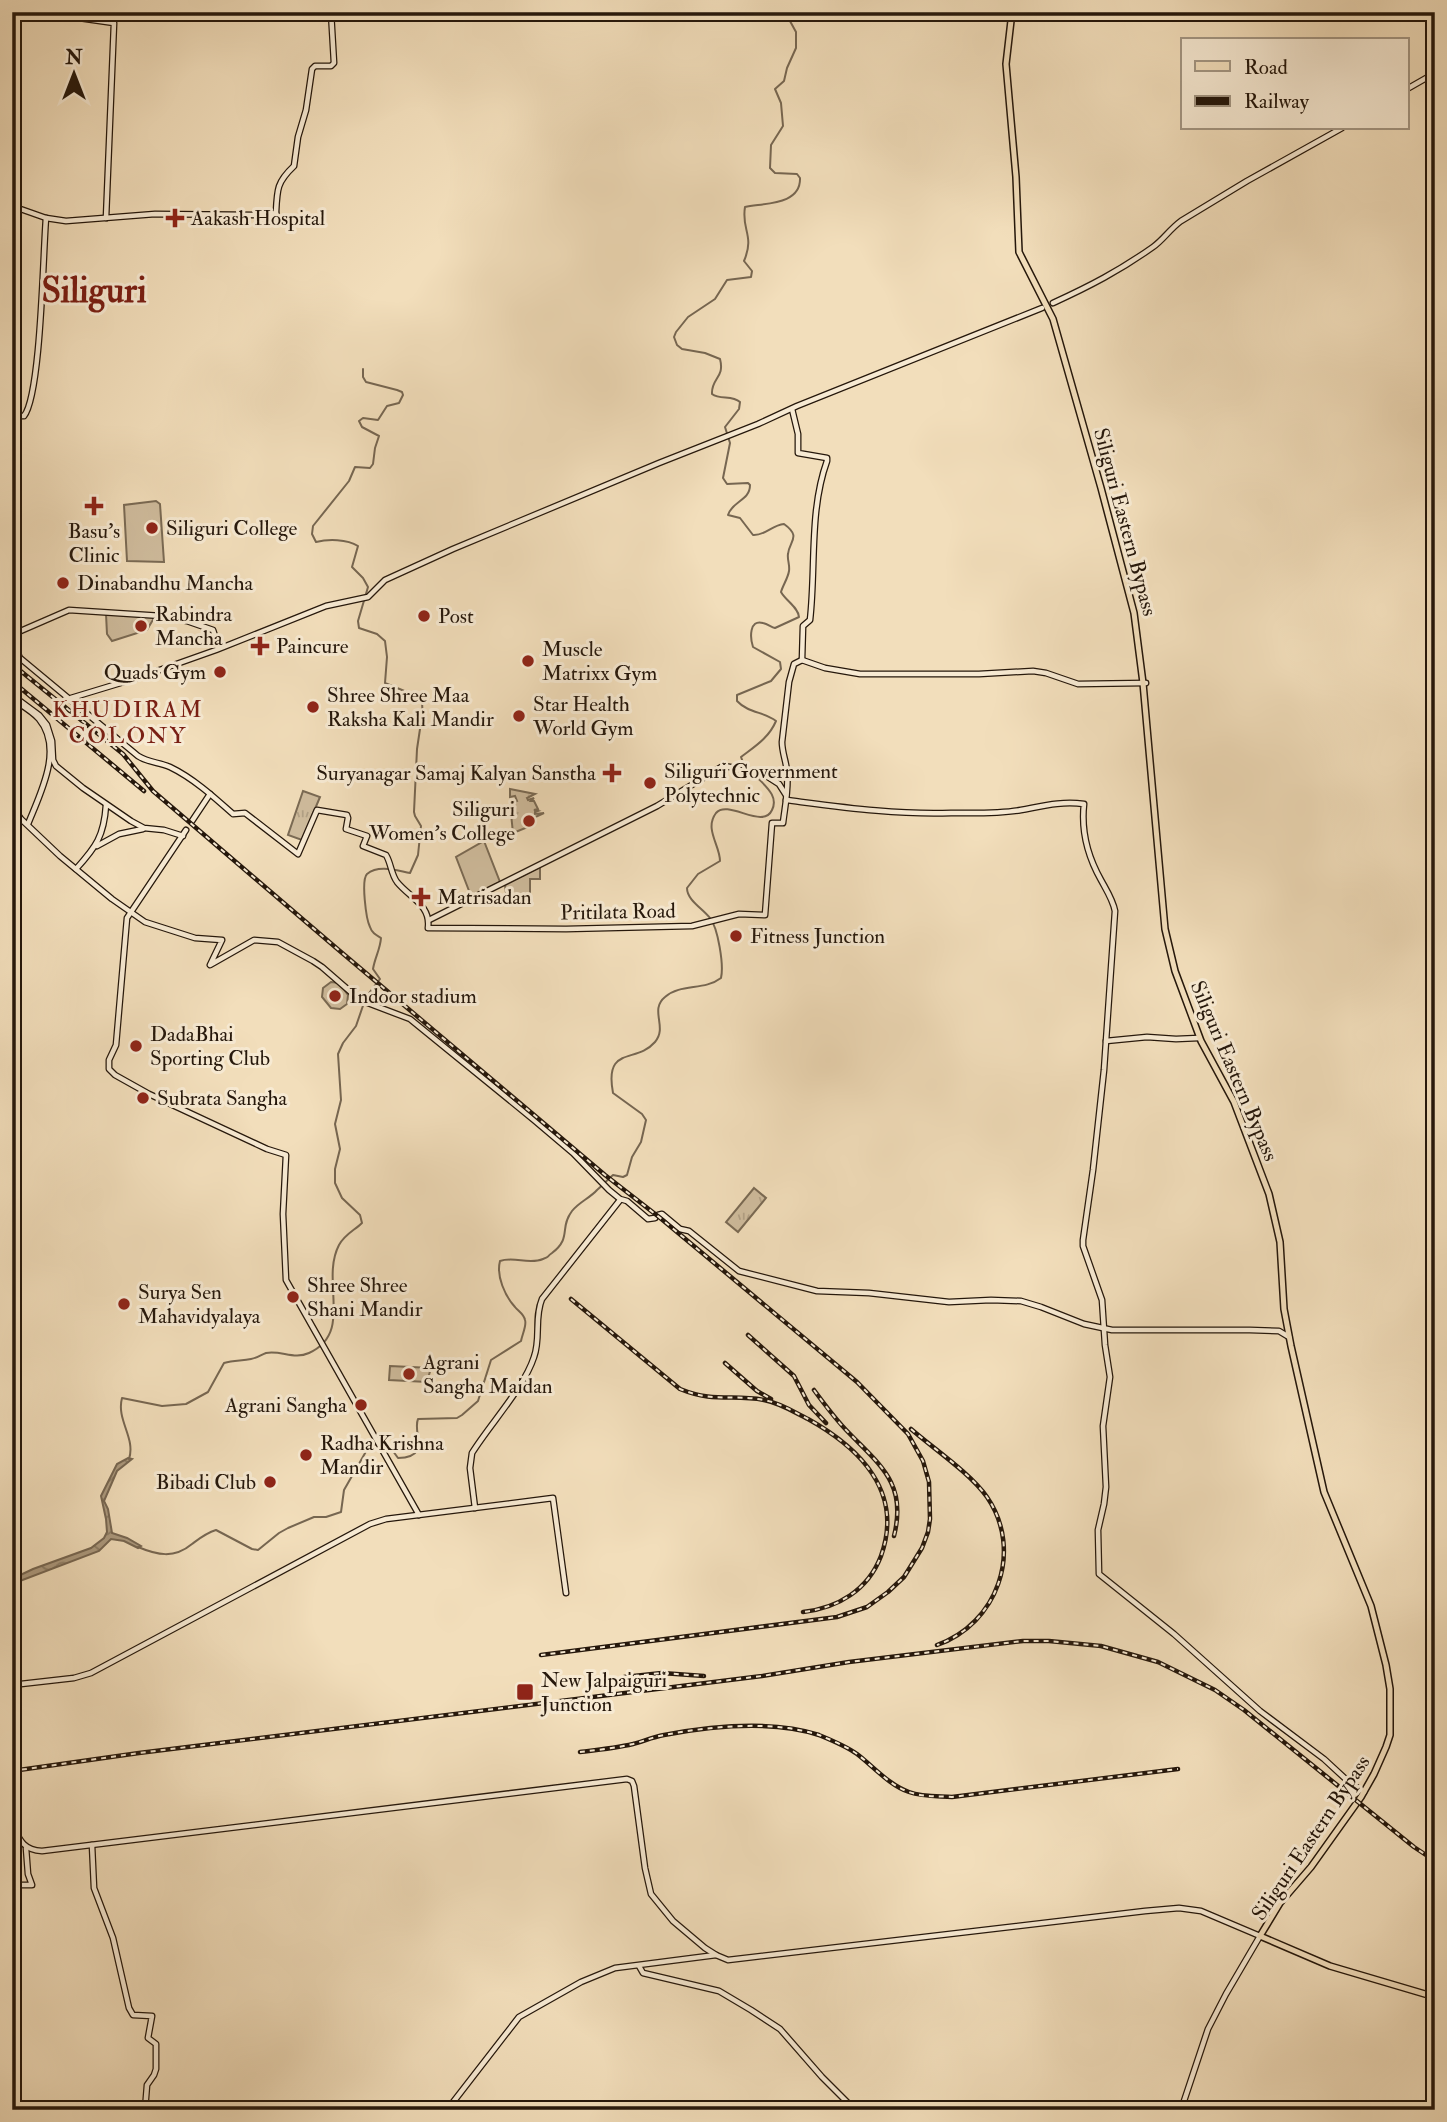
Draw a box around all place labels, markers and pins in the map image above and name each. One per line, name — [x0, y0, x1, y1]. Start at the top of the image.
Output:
place label: Aakash Hospital — [190, 205, 326, 232]
marker: Aakash Hospital — [165, 208, 185, 228]
marker: Basu's Clinic — [84, 496, 104, 516]
place label: Siliguri College — [166, 515, 298, 542]
place label: Basu's Clinic — [68, 518, 120, 569]
marker: Siliguri College — [144, 520, 160, 536]
place label: Dinabandhu Mancha — [77, 570, 253, 597]
marker: Dinabandhu Mancha — [55, 575, 71, 591]
place label: Rabindra Mancha — [155, 601, 232, 652]
place label: Post — [438, 603, 474, 630]
marker: Post — [416, 608, 432, 624]
marker: Rabindra Mancha — [133, 618, 149, 634]
place label: Paincure — [276, 633, 349, 660]
marker: Paincure — [250, 636, 270, 656]
place label: Muscle Matrixx Gym — [542, 636, 657, 687]
marker: Muscle Matrixx Gym — [520, 653, 536, 669]
place label: Quads Gym — [104, 659, 206, 686]
marker: Quads Gym — [212, 664, 228, 680]
place label: Shree Shree Maa Raksha Kali Mandir — [327, 682, 494, 733]
place label: Star Health World Gym — [532, 691, 634, 742]
marker: Shree Shree Maa Raksha Kali Mandir — [305, 699, 321, 715]
marker: Star Health World Gym — [511, 708, 527, 724]
place label: Siliguri Government Polytechnic — [664, 758, 838, 809]
place label: Suryanagar Samaj Kalyan Sanstha — [316, 760, 596, 787]
marker: Suryanagar Samaj Kalyan Sanstha — [602, 763, 622, 783]
marker: Siliguri Government Polytechnic — [642, 775, 658, 791]
place label: Siliguri Women's College — [368, 796, 515, 847]
marker: Siliguri Women's College — [521, 813, 537, 829]
place label: Matrisadan — [437, 884, 532, 911]
marker: Matrisadan — [411, 887, 431, 907]
place label: Fitness Junction — [750, 923, 885, 950]
marker: Fitness Junction — [728, 928, 744, 944]
place label: Indoor stadium — [349, 983, 477, 1010]
marker: Indoor stadium — [327, 988, 343, 1004]
place label: DadaBhai Sporting Club — [150, 1021, 270, 1072]
marker: DadaBhai Sporting Club — [128, 1038, 144, 1054]
place label: Subrata Sangha — [157, 1085, 287, 1112]
marker: Subrata Sangha — [135, 1090, 151, 1106]
place label: Shree Shree Shani Mandir — [307, 1272, 423, 1323]
place label: Surya Sen Mahavidyalaya — [138, 1279, 261, 1330]
marker: Shree Shree Shani Mandir — [285, 1289, 301, 1305]
marker: Surya Sen Mahavidyalaya — [116, 1296, 132, 1312]
place label: Agrani Sangha Maidan — [422, 1349, 553, 1400]
marker: Agrani Sangha Maidan — [401, 1366, 417, 1382]
place label: Agrani Sangha — [224, 1392, 347, 1419]
marker: Agrani Sangha — [353, 1397, 369, 1413]
place label: Radha Krishna Mandir — [320, 1430, 444, 1481]
marker: Radha Krishna Mandir — [298, 1447, 314, 1463]
place label: Bibadi Club — [156, 1469, 256, 1496]
marker: Bibadi Club — [262, 1474, 278, 1490]
place label: New Jalpaiguri Junction — [540, 1667, 668, 1718]
marker: New Jalpaiguri Junction — [515, 1682, 535, 1702]

